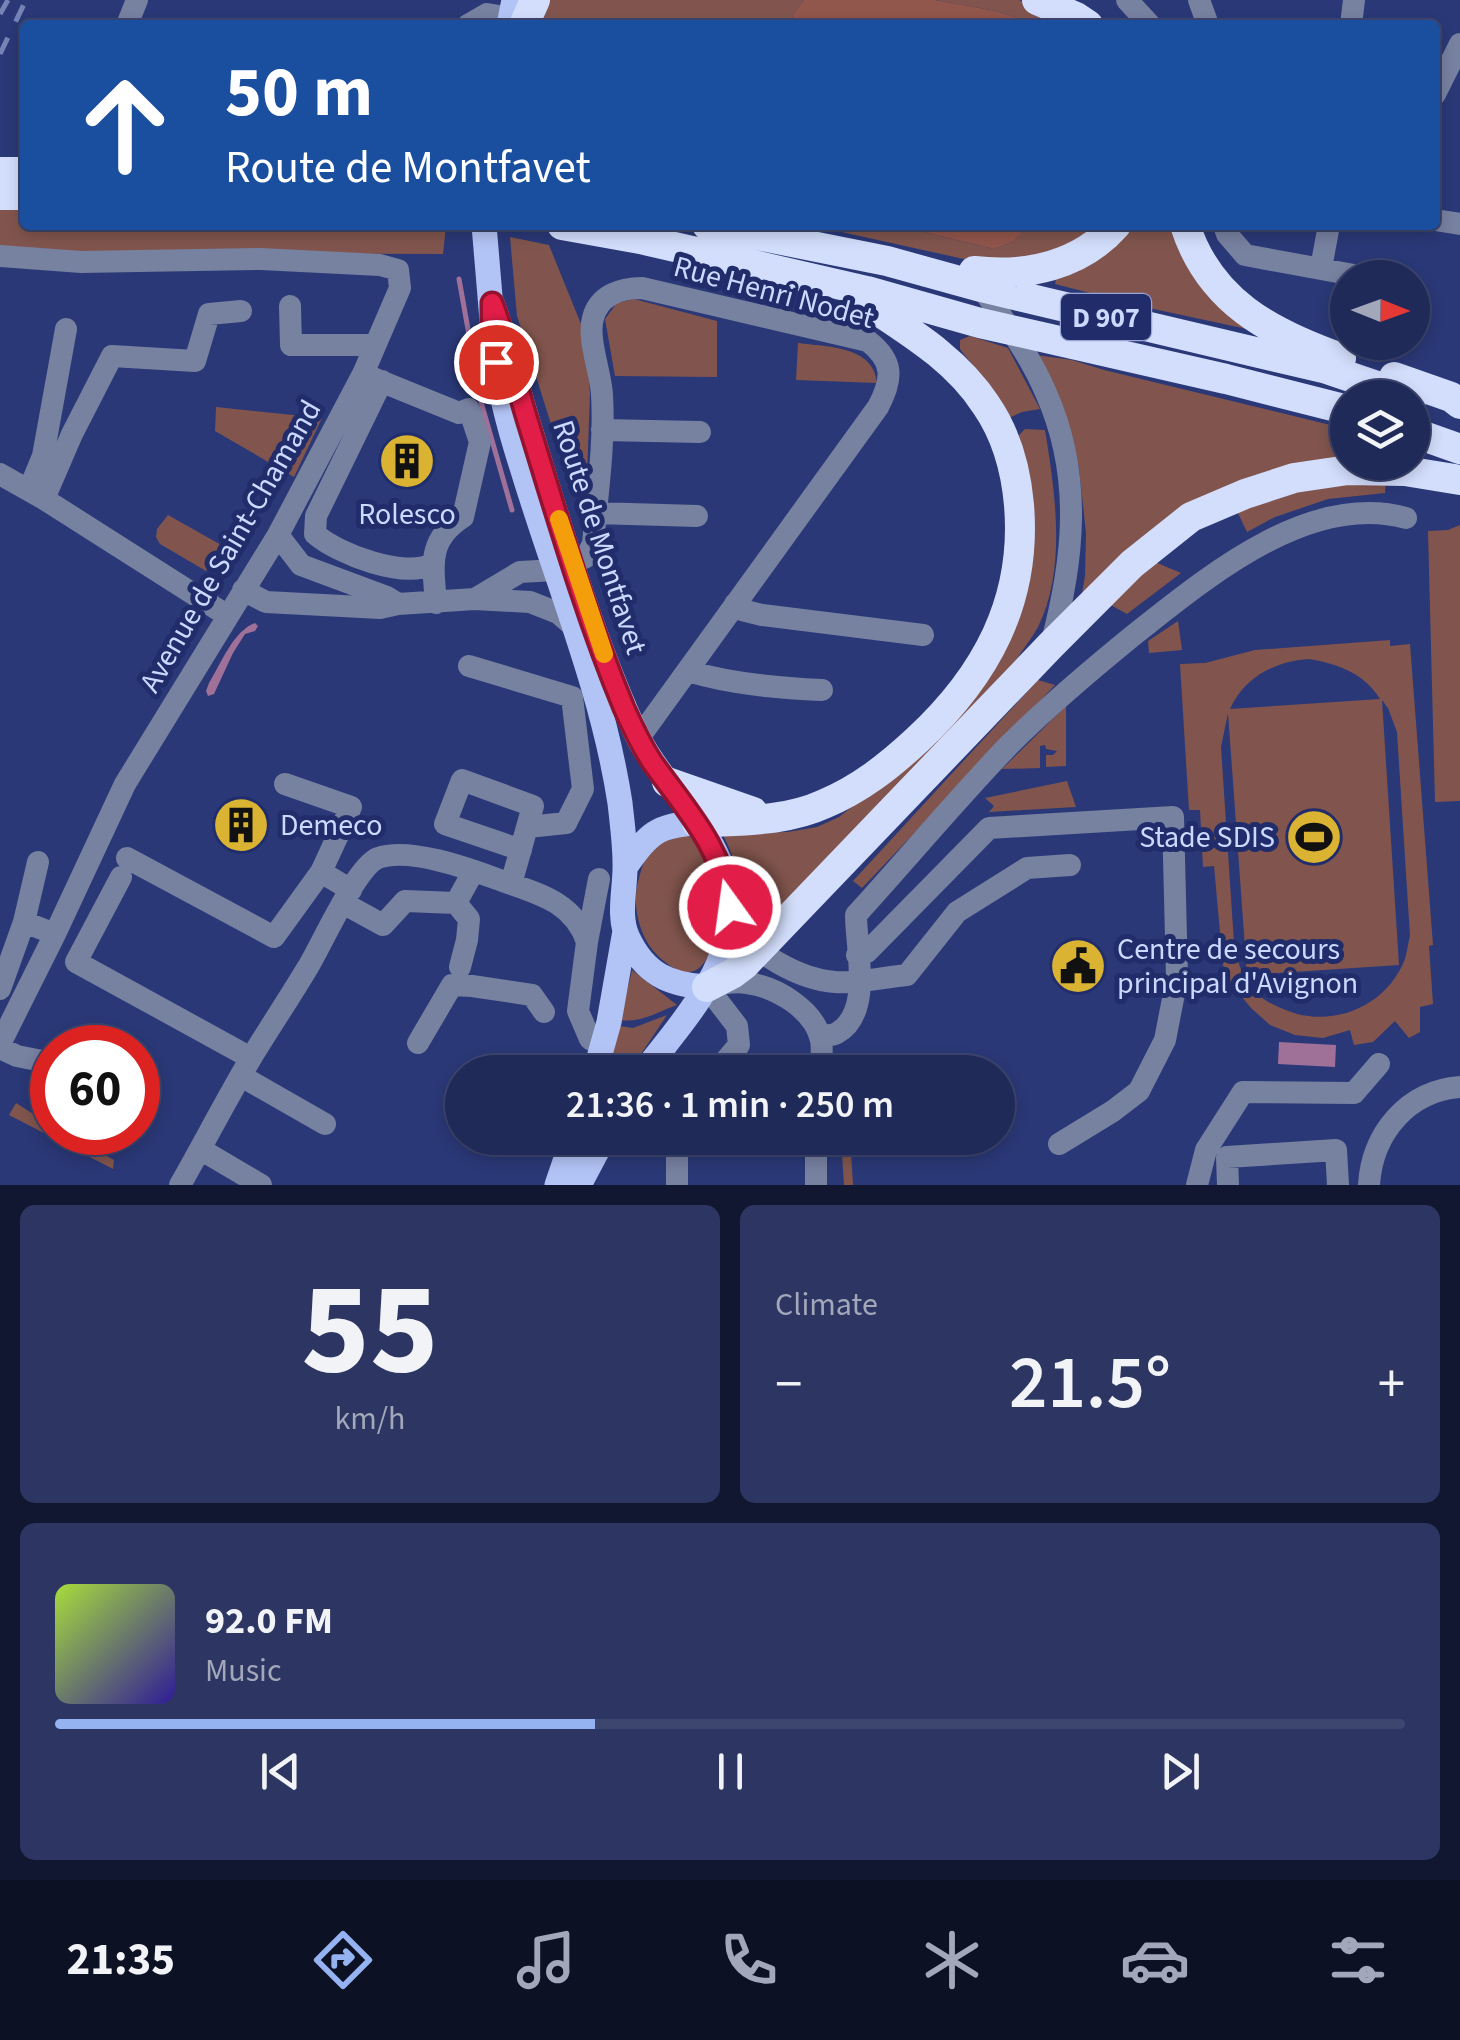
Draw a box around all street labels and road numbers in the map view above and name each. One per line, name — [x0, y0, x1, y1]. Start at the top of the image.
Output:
street label: Rue Henri Nodet — [669, 245, 879, 340]
road number: D 907 — [1061, 294, 1151, 340]
street label: Avenue de Saint-Chamand — [129, 392, 332, 700]
street label: Route de Montfavet — [541, 415, 658, 660]

